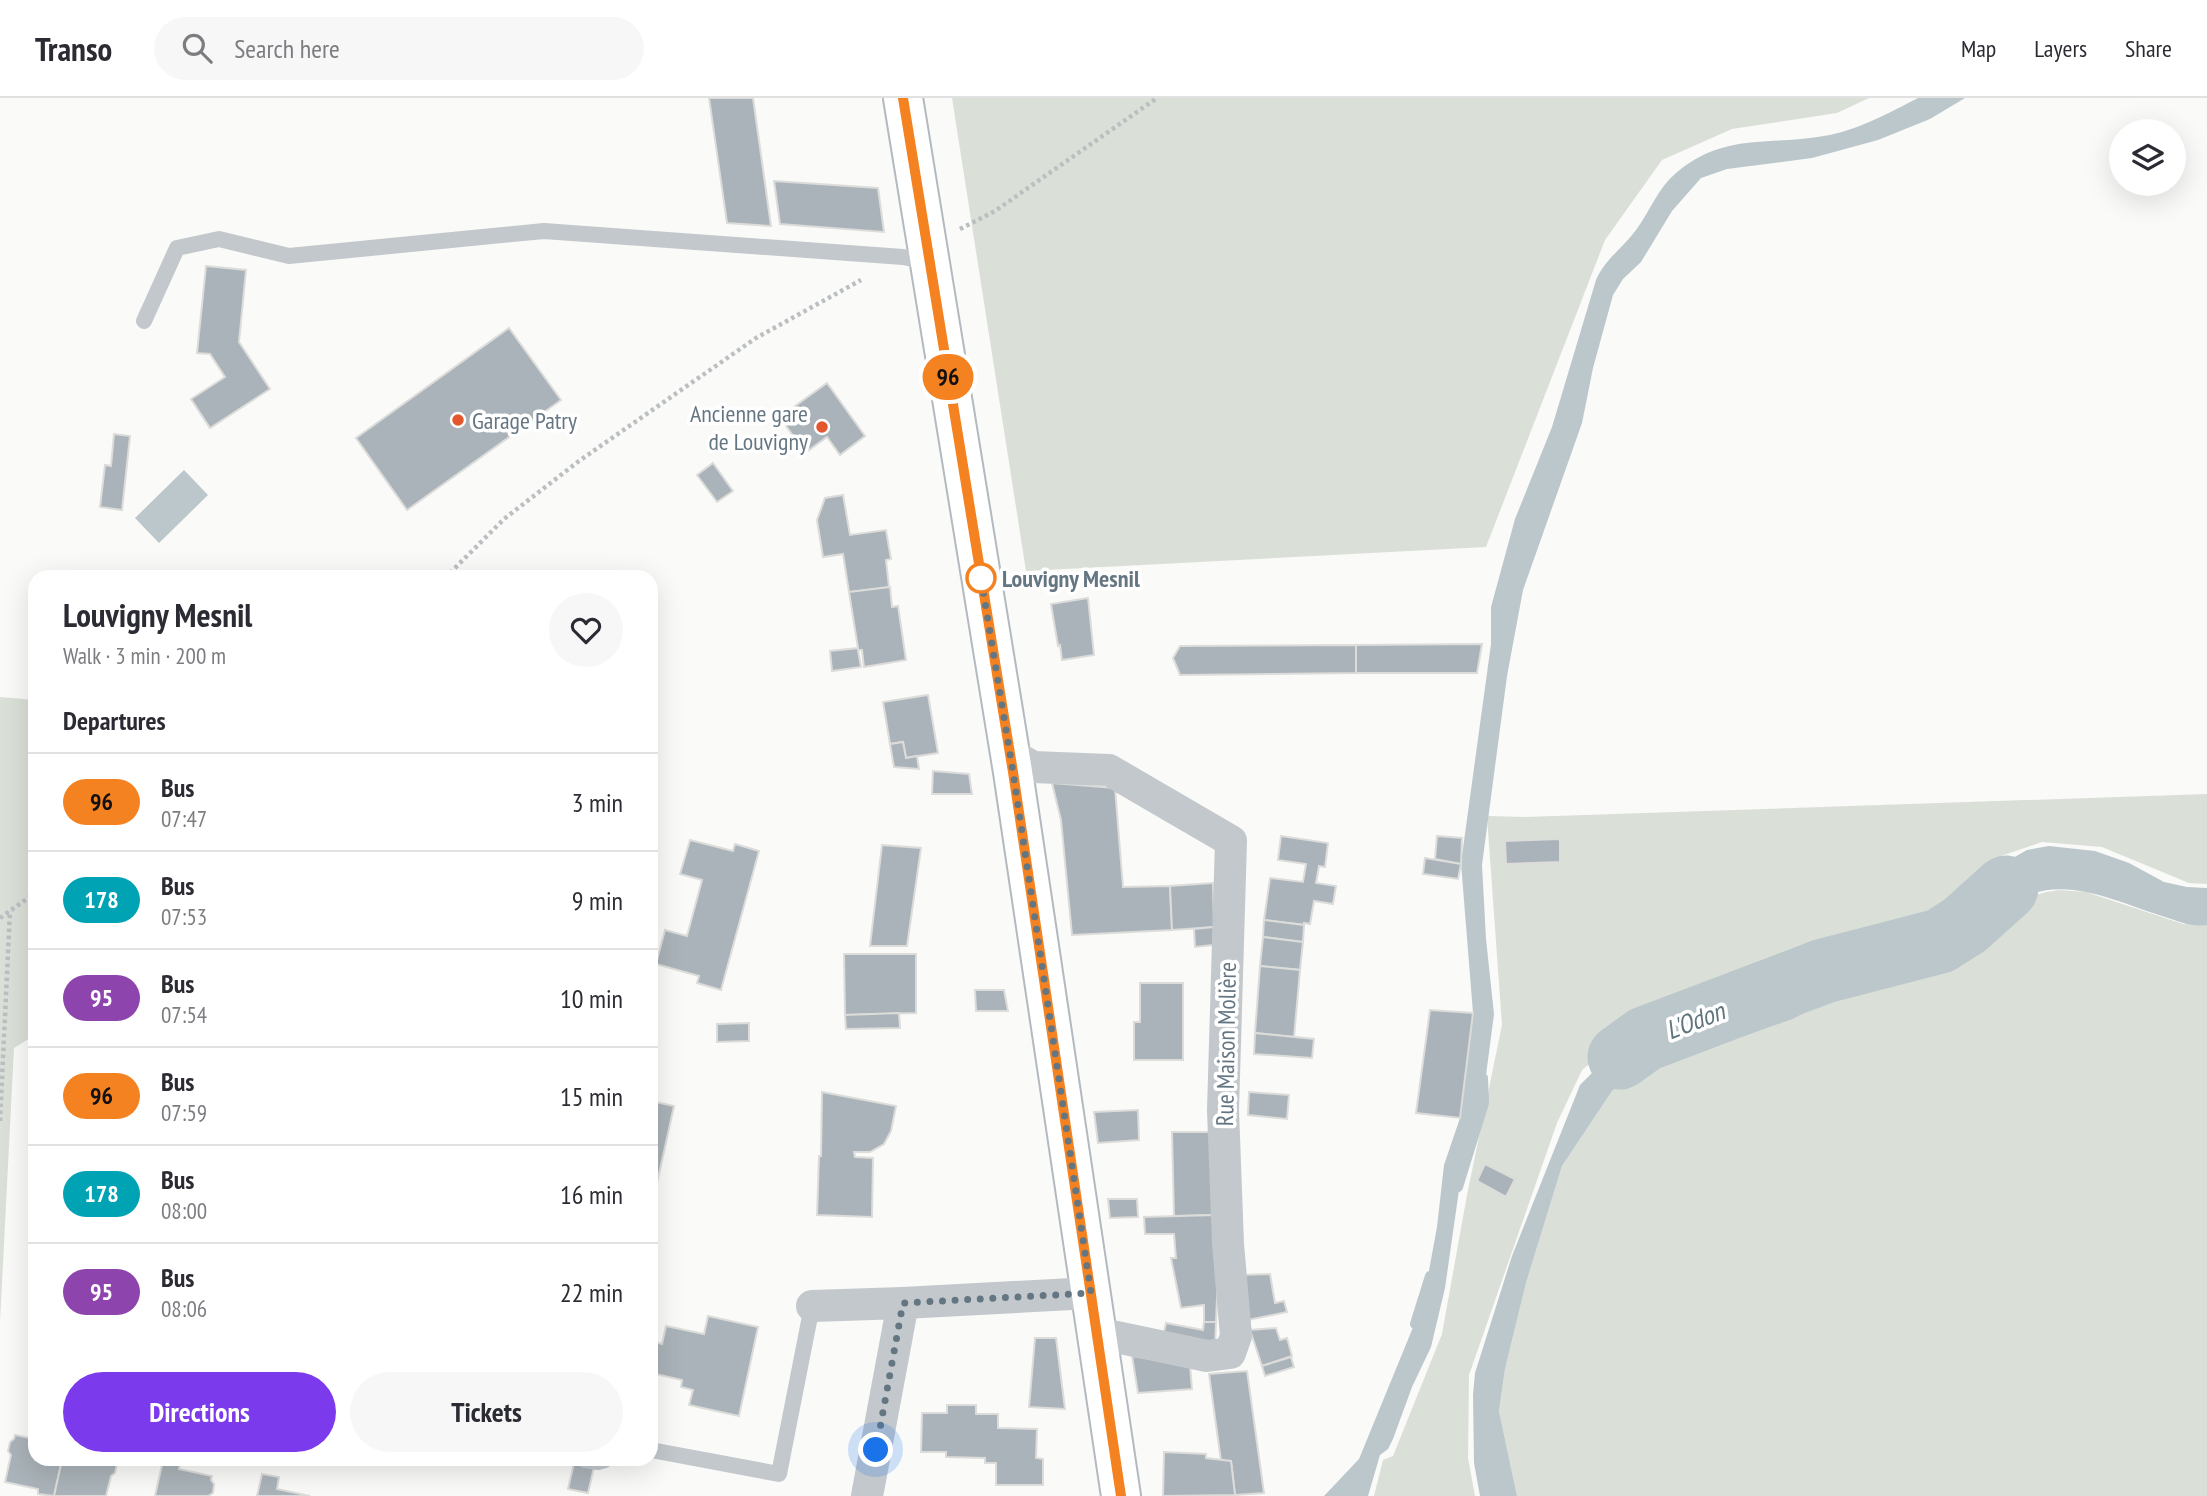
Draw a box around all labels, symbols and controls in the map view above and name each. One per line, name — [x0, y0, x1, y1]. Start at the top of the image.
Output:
search box — [154, 17, 644, 80]
text: Transo — [35, 27, 112, 70]
icon: search — [178, 29, 216, 67]
text: Search here — [234, 32, 340, 65]
text: Map — [1961, 33, 1996, 64]
text: Layers — [2034, 33, 2087, 64]
text: Share — [2125, 33, 2172, 64]
map controls — [2109, 119, 2186, 196]
button: layers — [2109, 119, 2186, 196]
line badge: 96 — [916, 354, 979, 400]
text: 96 — [937, 361, 959, 392]
place label: Ancienne gare de Louvigny — [690, 398, 808, 457]
place label: Garage Patry — [472, 405, 577, 436]
marker: Garage Patry — [450, 412, 466, 428]
marker: Ancienne gare de Louvigny — [814, 419, 830, 435]
marker: Louvigny Mesnil — [966, 563, 996, 593]
place label: Louvigny Mesnil — [1002, 563, 1140, 594]
text: Louvigny Mesnil — [63, 593, 252, 636]
button: heart — [549, 593, 623, 667]
text: Walk · 3 min · 200 m — [63, 641, 226, 670]
text: Departures — [63, 704, 166, 737]
text: Bus — [161, 771, 194, 804]
text: 96 — [90, 786, 113, 817]
text: 3 min — [572, 786, 623, 819]
text: 07:47 — [161, 804, 207, 833]
text: Bus — [161, 869, 194, 902]
text: 178 — [84, 884, 119, 915]
text: 9 min — [572, 884, 623, 917]
text: 07:53 — [161, 902, 207, 931]
street label: Rue Maison Molière — [1209, 962, 1243, 1126]
text: Bus — [161, 967, 194, 1000]
text: 95 — [90, 982, 113, 1013]
text: 10 min — [560, 982, 623, 1015]
water label: L'Odon — [1661, 993, 1730, 1046]
text: 07:54 — [161, 1000, 207, 1029]
text: Bus — [161, 1065, 194, 1098]
text: 96 — [90, 1080, 113, 1111]
text: 15 min — [560, 1080, 623, 1113]
text: 07:59 — [161, 1098, 207, 1127]
text: Bus — [161, 1163, 194, 1196]
text: 178 — [84, 1178, 119, 1209]
text: 16 min — [560, 1178, 623, 1211]
text: 08:00 — [161, 1196, 207, 1225]
text: Bus — [161, 1261, 194, 1294]
text: 95 — [90, 1276, 113, 1307]
text: 22 min — [560, 1276, 623, 1309]
text: 08:06 — [161, 1294, 207, 1323]
button: Directions — [63, 1372, 336, 1452]
button: Tickets — [350, 1372, 623, 1452]
your location — [858, 1432, 893, 1467]

